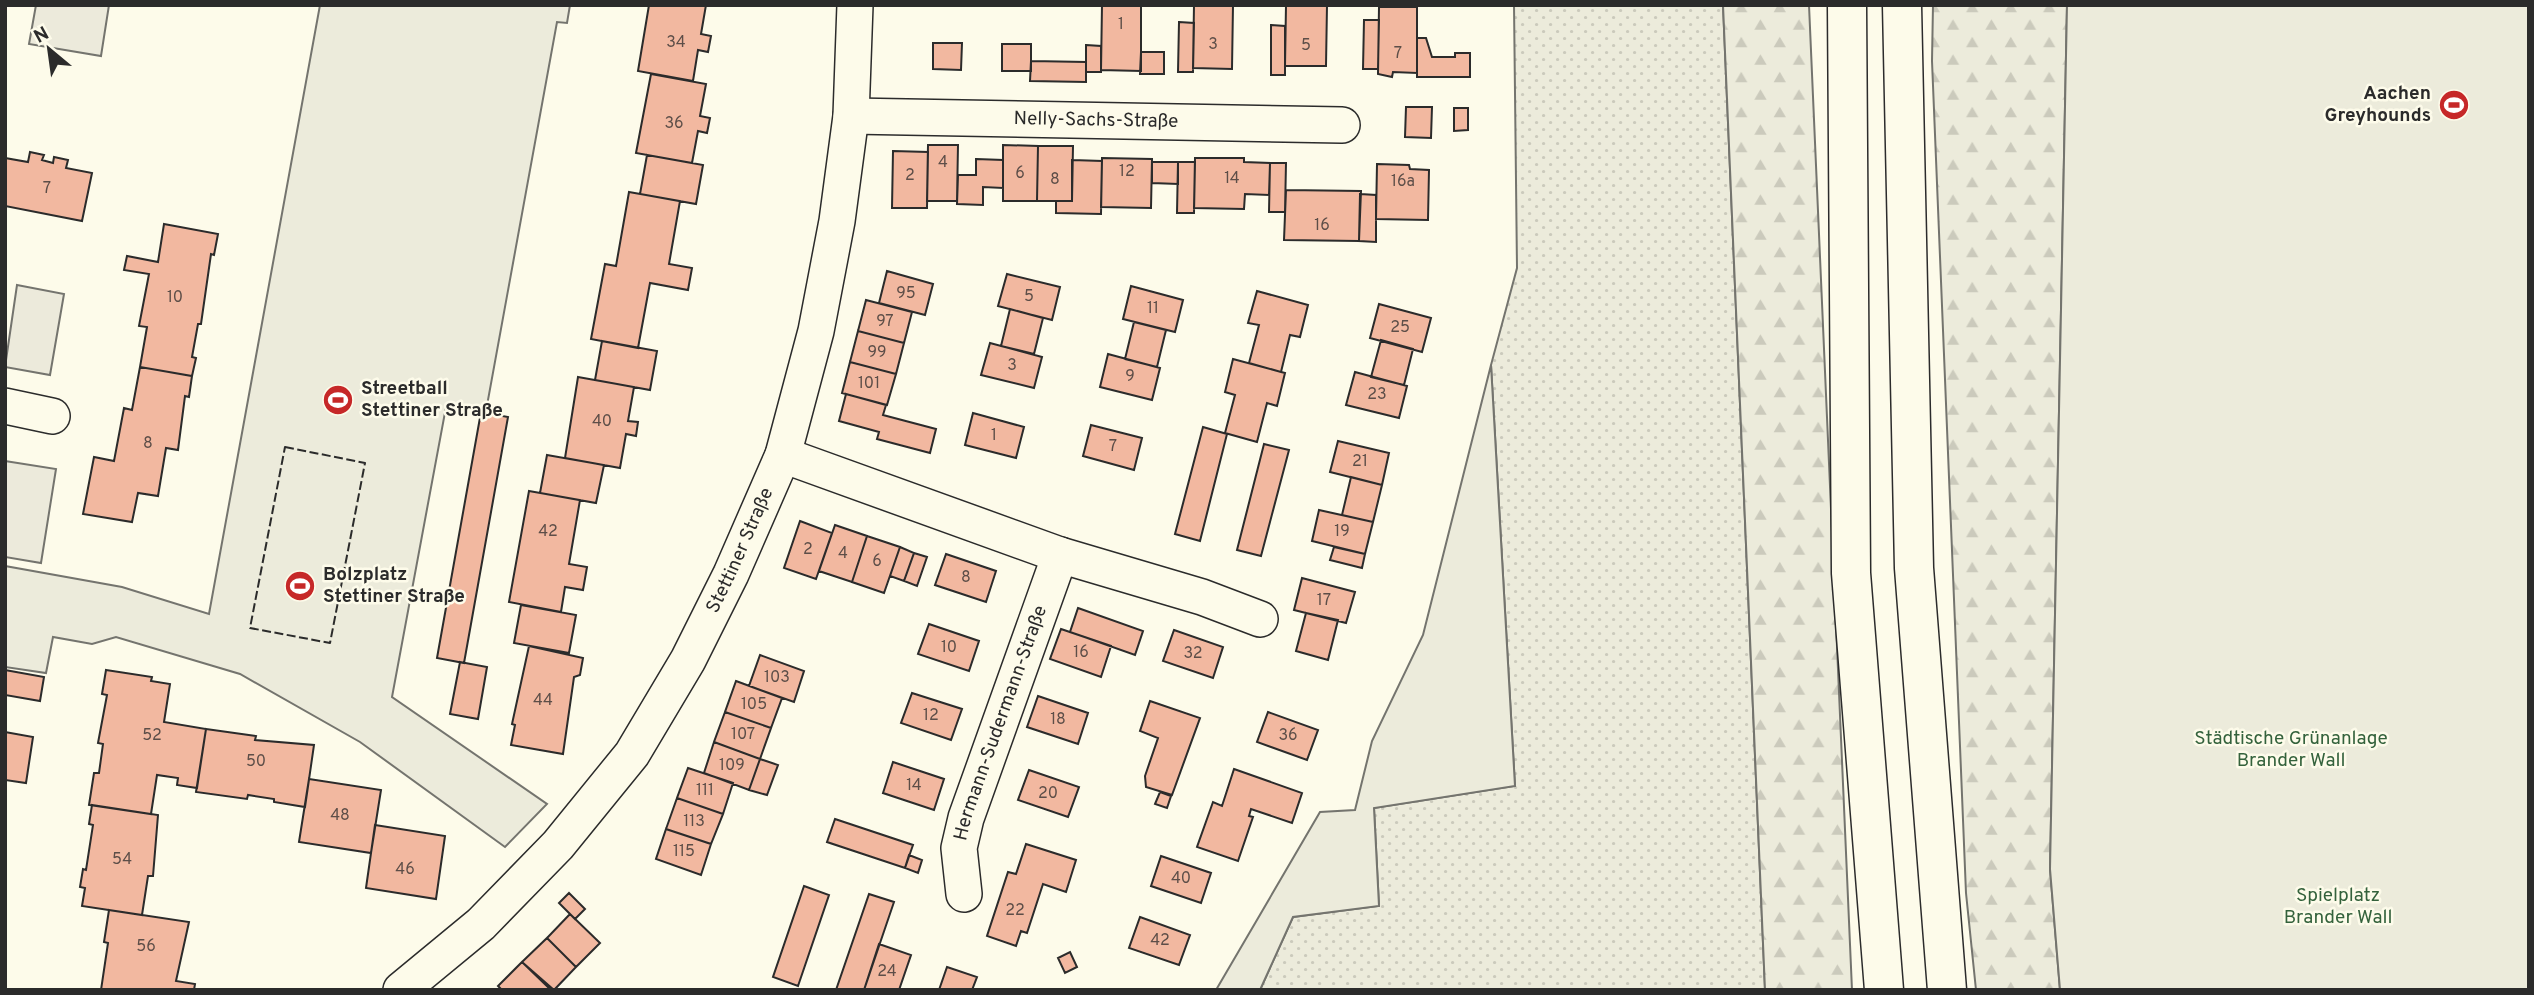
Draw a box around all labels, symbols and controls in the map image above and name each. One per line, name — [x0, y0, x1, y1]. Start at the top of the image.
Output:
north arrow — [14, 14, 84, 84]
house number: 1 — [1118, 15, 1124, 35]
text: N — [30, 22, 54, 50]
house number: 34 — [666, 33, 686, 53]
house number: 3 — [1208, 35, 1218, 55]
house number: 5 — [1301, 36, 1311, 56]
house number: 7 — [1394, 44, 1402, 64]
place label: Aachen Greyhounds — [2325, 82, 2431, 128]
sports icon: Aachen Greyhounds — [2437, 88, 2471, 122]
street label: Nelly-Sachs-Straße — [1013, 107, 1178, 134]
house number: 36 — [664, 114, 684, 134]
house number: 4 — [938, 153, 948, 173]
house number: 12 — [1119, 162, 1135, 182]
house number: 6 — [1015, 164, 1025, 184]
house number: 2 — [905, 166, 915, 186]
house number: 14 — [1224, 169, 1240, 189]
house number: 8 — [1050, 170, 1060, 190]
house number: 16a — [1391, 172, 1415, 192]
house number: 7 — [43, 179, 51, 199]
house number: 16 — [1314, 216, 1330, 236]
house number: 95 — [896, 284, 916, 304]
house number: 5 — [1024, 287, 1034, 307]
house number: 10 — [167, 288, 183, 308]
house number: 11 — [1147, 299, 1159, 319]
house number: 97 — [876, 312, 894, 332]
house number: 25 — [1390, 318, 1410, 338]
house number: 99 — [867, 343, 887, 363]
house number: 3 — [1007, 356, 1017, 376]
house number: 9 — [1125, 367, 1135, 387]
house number: 101 — [858, 374, 880, 394]
place label: Streetball Stettiner Straße — [361, 377, 503, 423]
sports icon: Streetball Stettiner Straße — [321, 383, 355, 417]
house number: 23 — [1367, 385, 1387, 405]
house number: 40 — [592, 412, 612, 432]
house number: 1 — [991, 426, 997, 446]
house number: 8 — [143, 434, 153, 454]
house number: 7 — [1109, 437, 1117, 457]
house number: 21 — [1352, 452, 1368, 472]
street label: Stettiner Straße — [701, 484, 779, 617]
house number: 42 — [538, 522, 558, 542]
house number: 19 — [1334, 522, 1350, 542]
house number: 2 — [803, 540, 813, 560]
house number: 4 — [838, 544, 848, 564]
house number: 6 — [872, 552, 882, 572]
place label: Bolzplatz Stettiner Straße — [323, 563, 465, 609]
house number: 8 — [961, 568, 971, 588]
sports icon: Bolzplatz Stettiner Straße — [283, 569, 317, 603]
house number: 17 — [1317, 591, 1331, 611]
street label: Hermann-Sudermann-Straße — [949, 602, 1053, 843]
house number: 10 — [941, 638, 957, 658]
house number: 16 — [1073, 643, 1089, 663]
house number: 32 — [1183, 644, 1203, 664]
house number: 103 — [764, 668, 790, 688]
house number: 44 — [533, 691, 553, 711]
house number: 105 — [741, 695, 767, 715]
house number: 12 — [923, 706, 939, 726]
house number: 18 — [1050, 710, 1066, 730]
house number: 107 — [731, 725, 755, 745]
house number: 52 — [142, 726, 162, 746]
house number: 36 — [1278, 726, 1298, 746]
park label: Städtische Grünanlage Brander Wall — [2194, 727, 2388, 773]
house number: 50 — [246, 752, 266, 772]
house number: 109 — [719, 756, 745, 776]
house number: 14 — [906, 776, 922, 796]
house number: 111 — [696, 781, 714, 801]
house number: 20 — [1038, 784, 1058, 804]
house number: 48 — [330, 806, 350, 826]
house number: 113 — [683, 812, 705, 832]
house number: 115 — [673, 842, 695, 862]
house number: 54 — [112, 850, 132, 870]
house number: 46 — [395, 860, 415, 880]
house number: 40 — [1171, 869, 1191, 889]
park label: Spielplatz Brander Wall — [2284, 884, 2392, 930]
house number: 22 — [1005, 901, 1025, 921]
house number: 42 — [1150, 931, 1170, 951]
house number: 56 — [136, 937, 156, 957]
house number: 24 — [877, 962, 897, 982]

